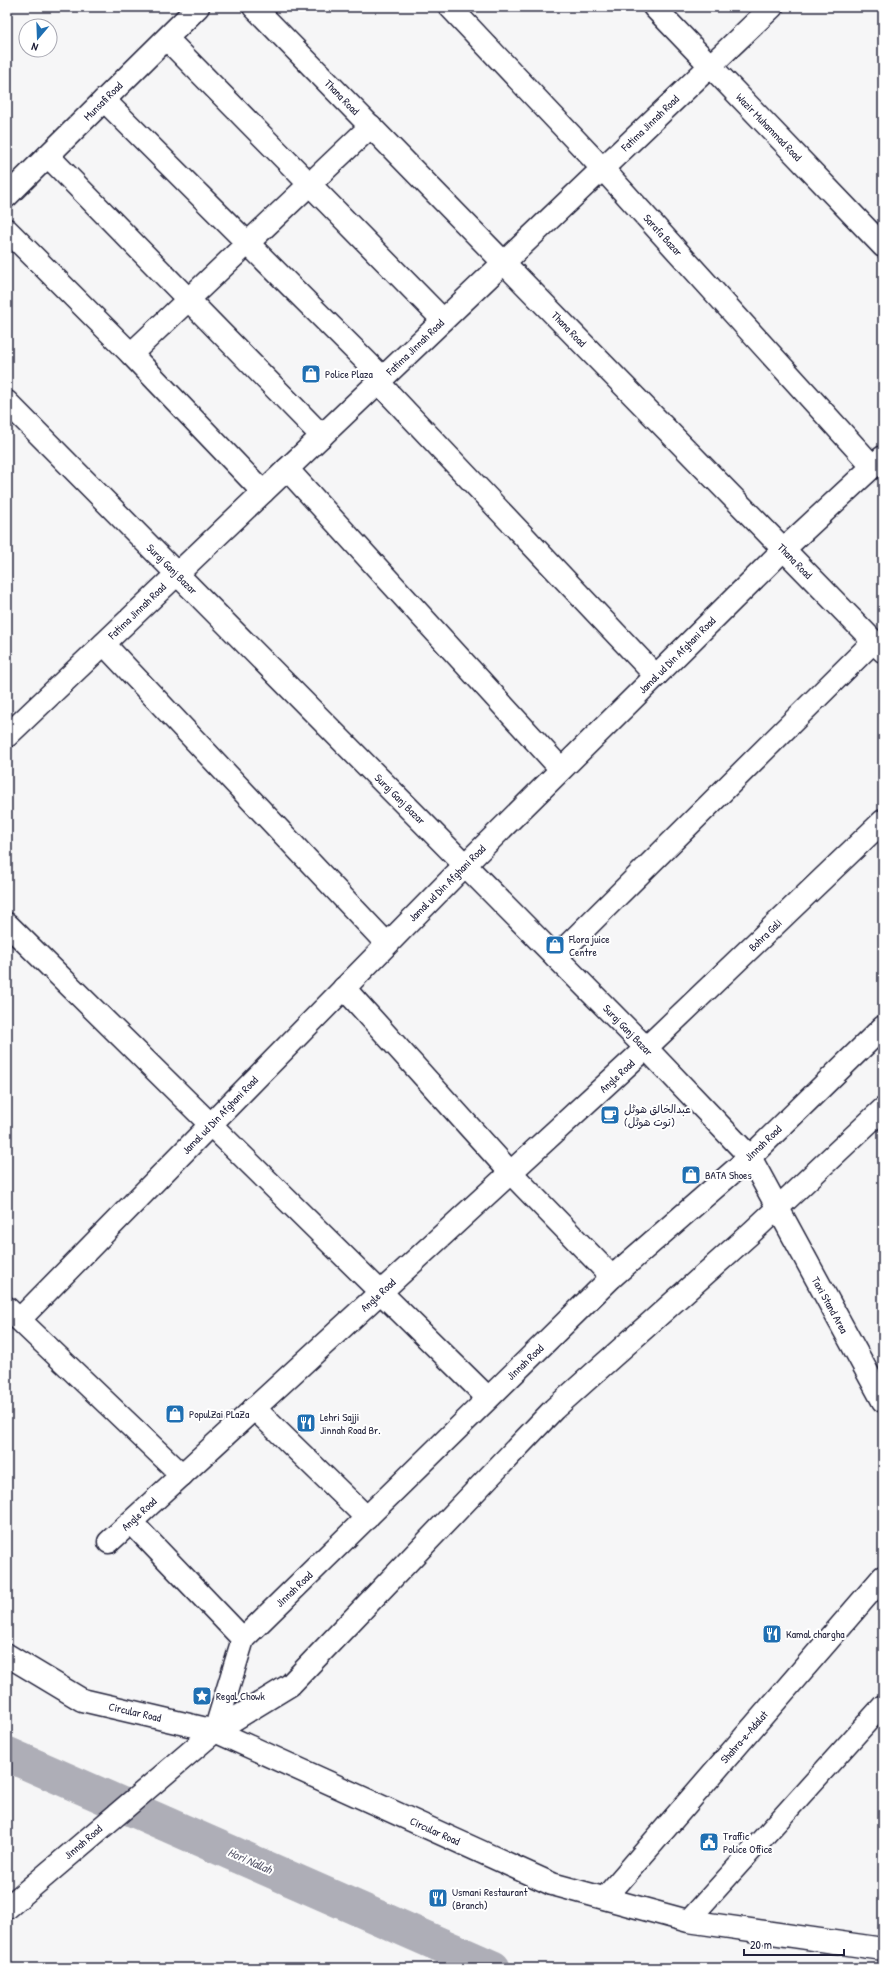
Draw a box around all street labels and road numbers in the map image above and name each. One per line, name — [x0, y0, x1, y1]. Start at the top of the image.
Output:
street label: Thana Road — [322, 76, 363, 118]
street label: Munsafi Road — [81, 78, 126, 123]
street label: Wazir Muhammad Road — [733, 90, 805, 164]
street label: Fatima Jinnah Road — [617, 91, 682, 155]
street label: Sarafa Bazar — [640, 211, 686, 260]
street label: Thana Road — [549, 308, 590, 350]
street label: Fatima Jinnah Road — [382, 315, 447, 379]
street label: Thana Road — [775, 540, 816, 582]
street label: Suraj Ganj Bazar — [144, 541, 201, 598]
street label: Fatima Jinnah Road — [104, 579, 169, 643]
street label: Jamal ud Din Afghani Road — [636, 613, 719, 696]
street label: Suraj Ganj Bazar — [372, 771, 429, 828]
street label: Jamal ud Din Afghani Road — [406, 841, 489, 924]
street label: Bohra Gali — [745, 916, 785, 954]
street label: Suraj Ganj Bazar — [600, 1001, 656, 1059]
street label: Angle Road — [596, 1056, 638, 1096]
street label: Jamal ud Din Afghani Road — [179, 1073, 261, 1157]
street label: Jinnah Road — [742, 1122, 785, 1164]
street label: Taxi Stand Area — [809, 1274, 852, 1336]
street label: Angle Road — [357, 1275, 399, 1315]
street label: Jinnah Road — [504, 1341, 547, 1383]
street label: Angle Road — [118, 1494, 160, 1534]
street label: Jinnah Road — [273, 1568, 316, 1610]
street label: Circular Road — [107, 1699, 163, 1725]
street label: Shahra-e-Adalat — [717, 1708, 771, 1766]
street label: Circular Road — [408, 1814, 463, 1849]
street label: Jinnah Road — [61, 1821, 105, 1862]

